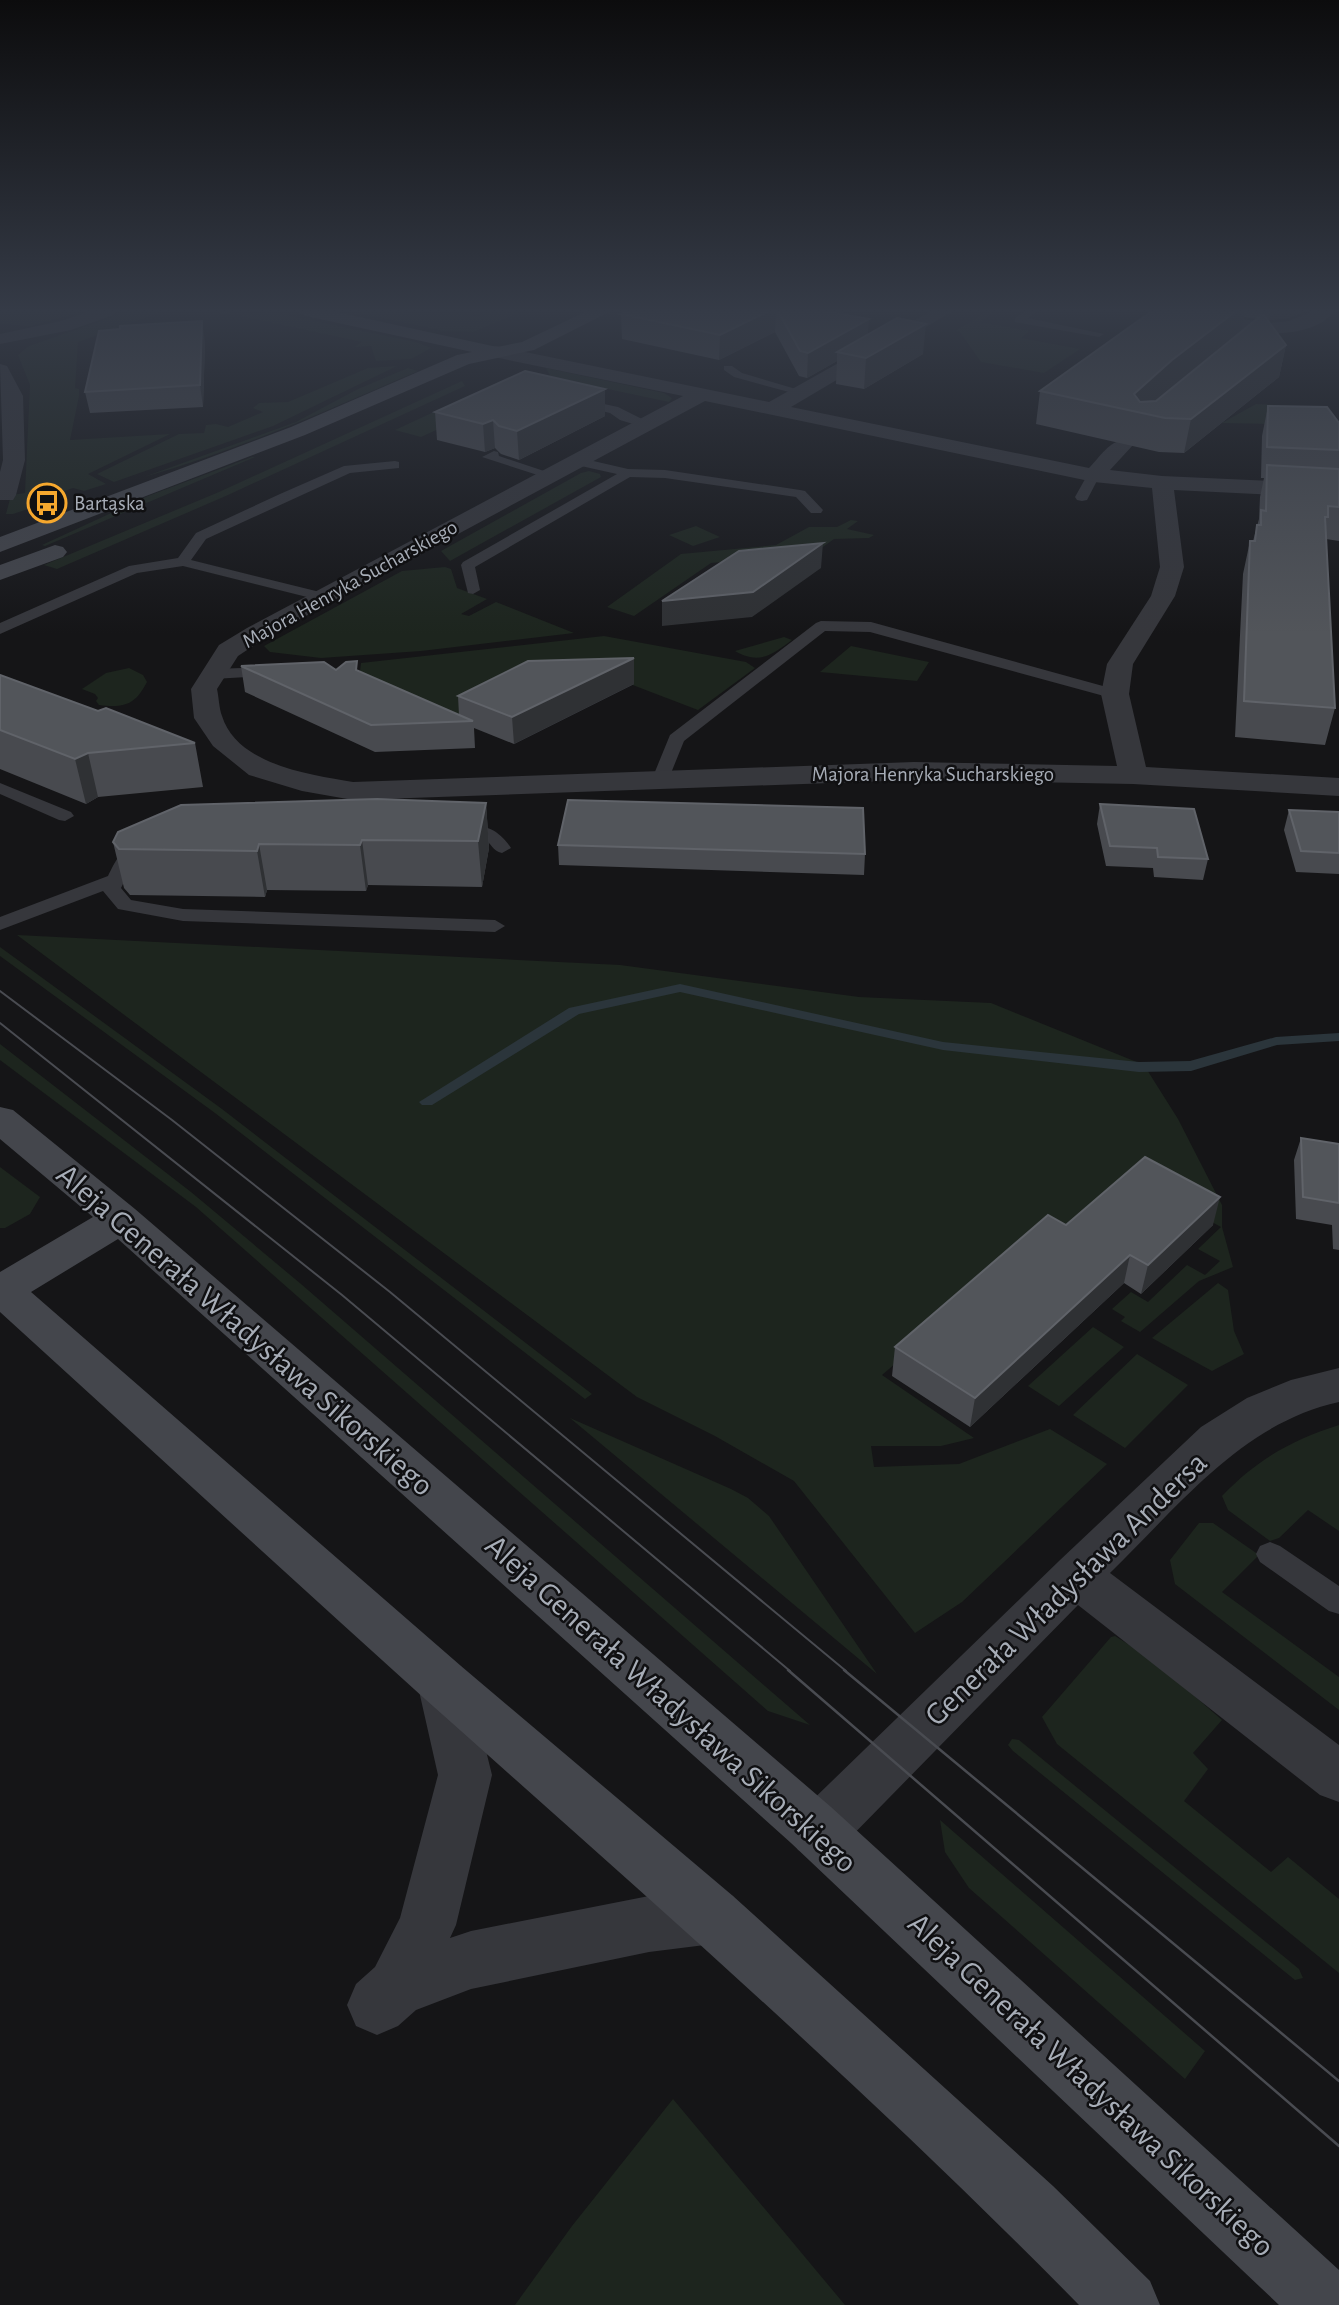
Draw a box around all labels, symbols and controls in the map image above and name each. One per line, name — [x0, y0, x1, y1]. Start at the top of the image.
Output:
bus stop icon: Bartąska — [26, 482, 68, 524]
place label: Bartąska — [74, 493, 145, 514]
street label: Majora Henryka Sucharskiego — [239, 516, 461, 652]
street label: Majora Henryka Sucharskiego — [812, 764, 1054, 785]
street label: Aleja Generała Władysława Sikorskiego — [51, 1158, 439, 1502]
street label: Generała Władysława Andersa — [919, 1446, 1213, 1732]
street label: Aleja Generała Władysława Sikorskiego — [479, 1529, 863, 1879]
street label: Aleja Generała Władysława Sikorskiego — [902, 1907, 1280, 2263]

